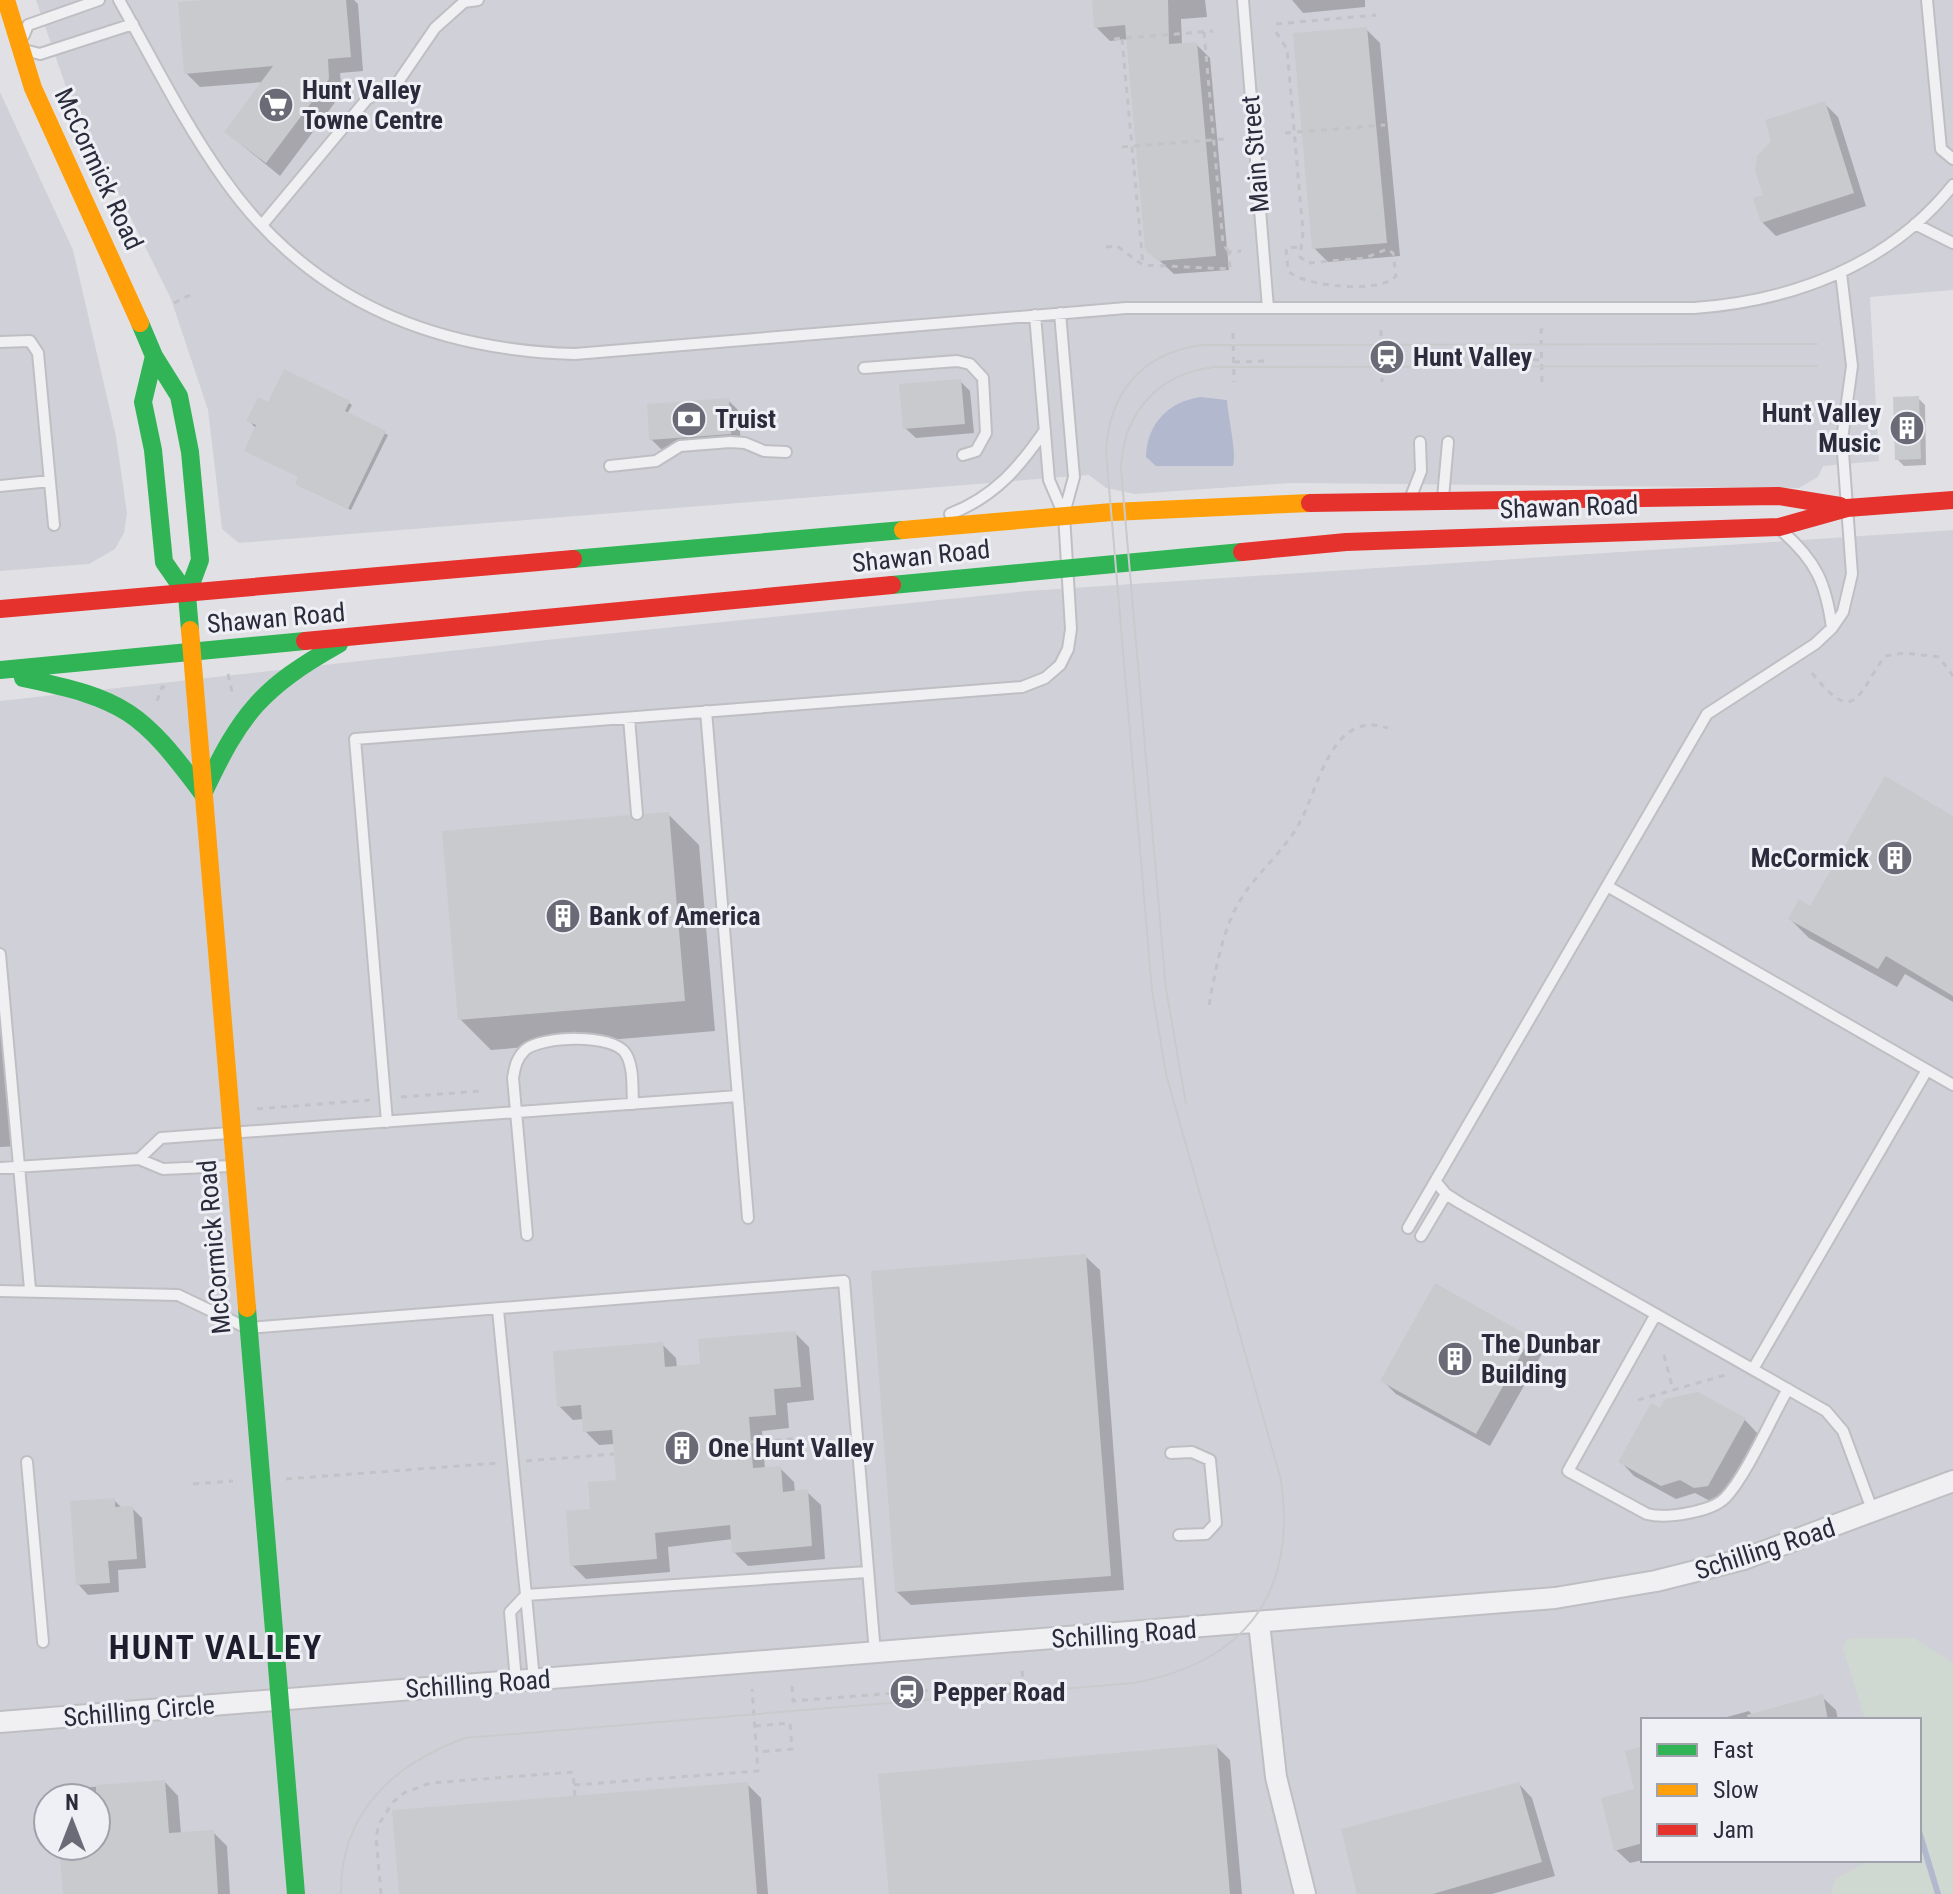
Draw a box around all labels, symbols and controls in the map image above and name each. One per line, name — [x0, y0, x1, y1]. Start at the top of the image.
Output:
place label: Hunt Valley Towne Centre — [302, 75, 443, 135]
street label: McCormick Road — [48, 83, 150, 255]
supermarket icon: Hunt Valley Towne Centre — [257, 86, 295, 124]
street label: Main Street — [1235, 94, 1275, 214]
station icon: Hunt Valley — [1368, 338, 1406, 376]
place label: Hunt Valley — [1413, 342, 1533, 372]
place label: Hunt Valley Music — [1762, 398, 1881, 458]
bank icon: Truist — [670, 400, 708, 438]
place label: Truist — [715, 404, 776, 434]
building icon: Hunt Valley Music — [1888, 409, 1926, 447]
street label: Shawan Road — [1499, 490, 1639, 524]
street label: Shawan Road — [851, 534, 991, 578]
street label: Shawan Road — [206, 597, 346, 639]
building icon: McCormick — [1876, 839, 1914, 877]
place label: McCormick — [1751, 843, 1870, 873]
building icon: Bank of America — [544, 897, 582, 935]
place label: Bank of America — [589, 901, 761, 931]
street label: McCormick Road — [191, 1159, 237, 1335]
place label: The Dunbar Building — [1481, 1329, 1601, 1389]
building icon: The Dunbar Building — [1436, 1340, 1474, 1378]
building icon: One Hunt Valley — [663, 1429, 701, 1467]
place label: One Hunt Valley — [708, 1433, 874, 1463]
street label: Schilling Road — [1691, 1512, 1839, 1586]
street label: Schilling Road — [1050, 1614, 1198, 1654]
district label: HUNT VALLEY — [109, 1627, 323, 1667]
street label: Schilling Road — [404, 1664, 552, 1704]
station icon: Pepper Road — [888, 1673, 926, 1711]
place label: Pepper Road — [933, 1677, 1065, 1707]
street label: Schilling Circle — [62, 1689, 216, 1733]
legend — [1641, 1718, 1921, 1862]
text: Fast — [1713, 1736, 1754, 1764]
text: Slow — [1713, 1776, 1759, 1804]
north arrow — [32, 1782, 112, 1862]
text: N — [65, 1790, 79, 1815]
text: Jam — [1713, 1816, 1754, 1844]

